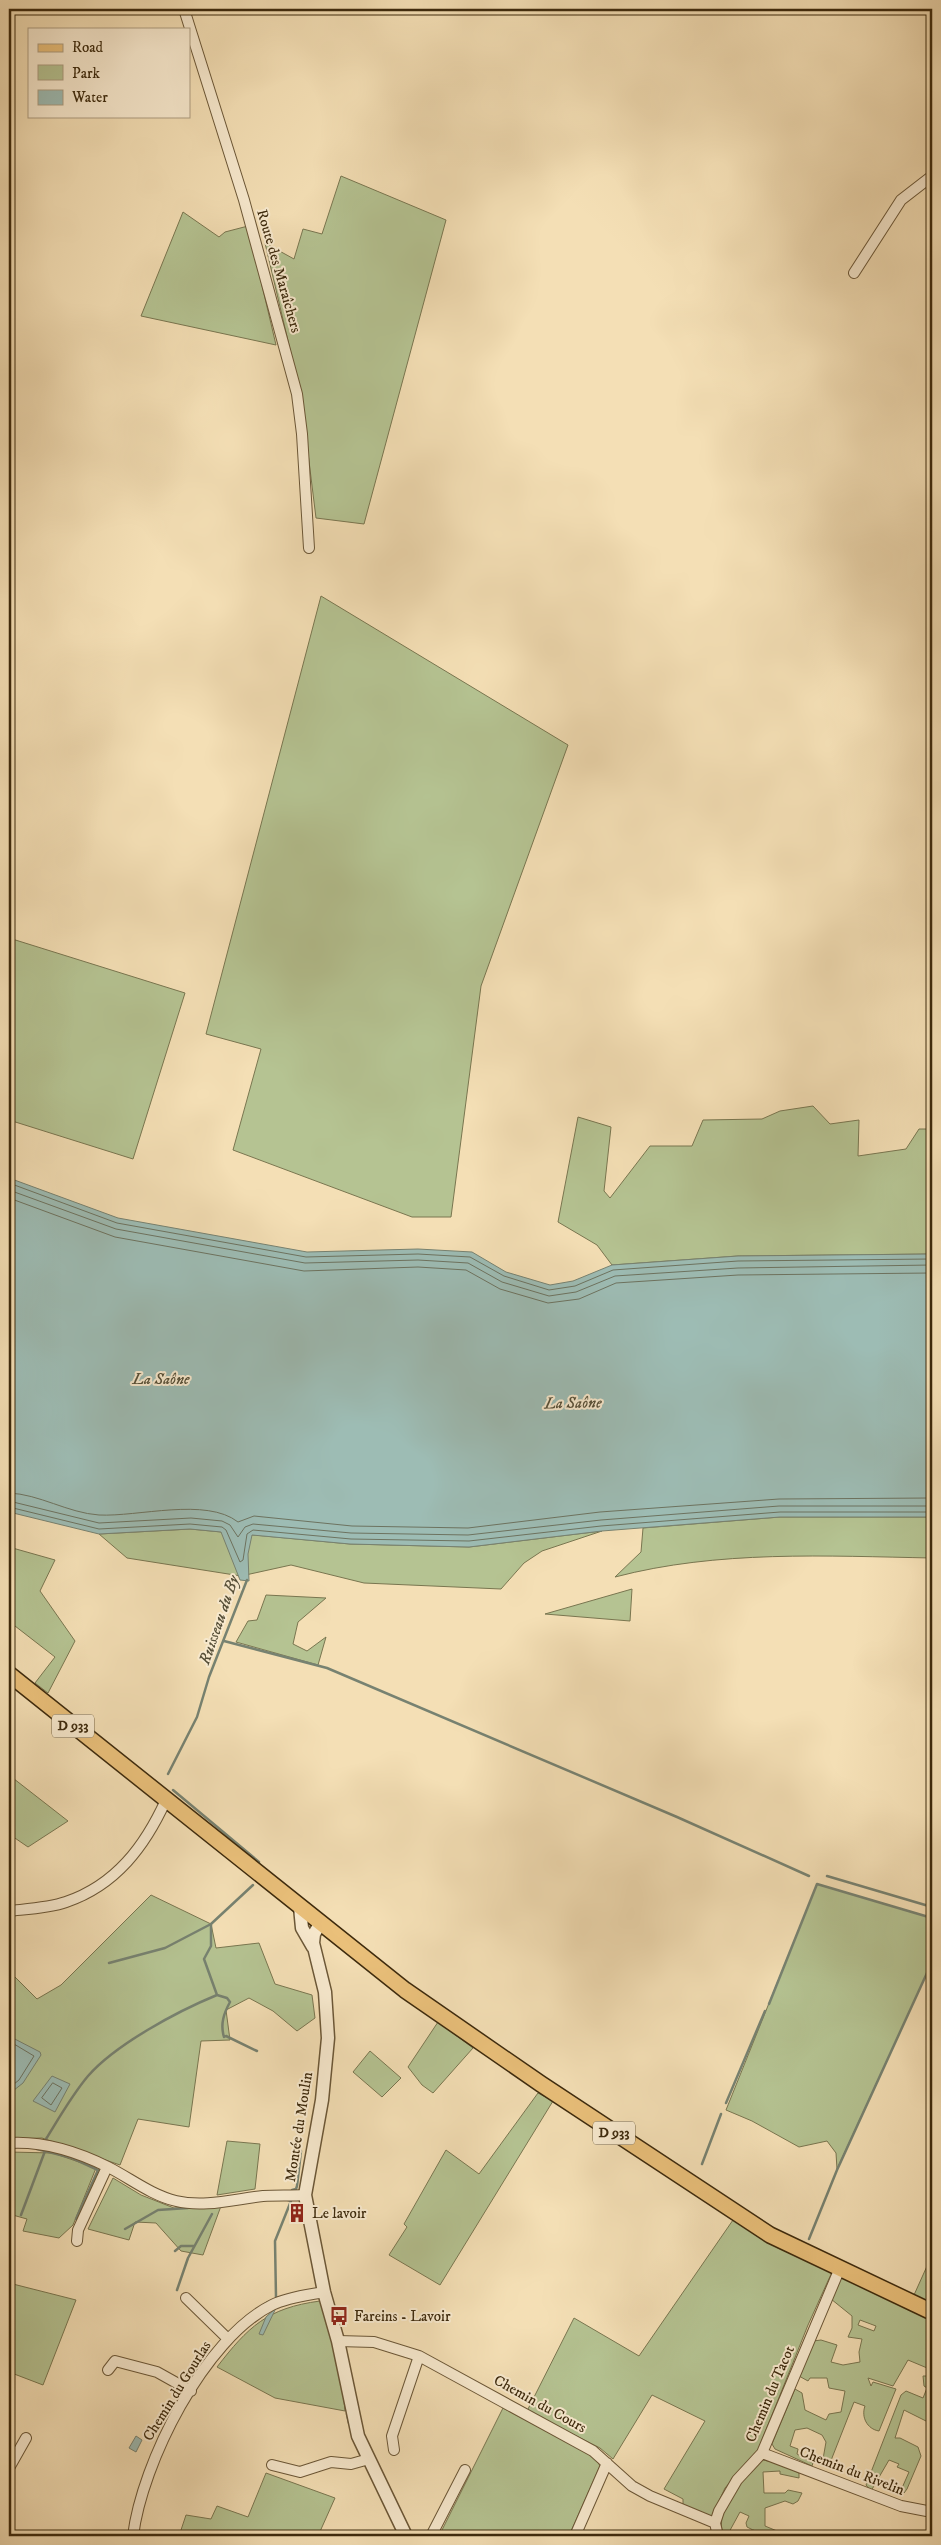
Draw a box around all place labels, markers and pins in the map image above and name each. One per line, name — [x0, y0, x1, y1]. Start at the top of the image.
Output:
building icon: Le lavoir — [286, 2202, 308, 2224]
place label: Le lavoir — [312, 2204, 367, 2223]
bus stop icon: Fareins - Lavoir — [328, 2305, 350, 2327]
place label: Fareins - Lavoir — [354, 2307, 451, 2326]

